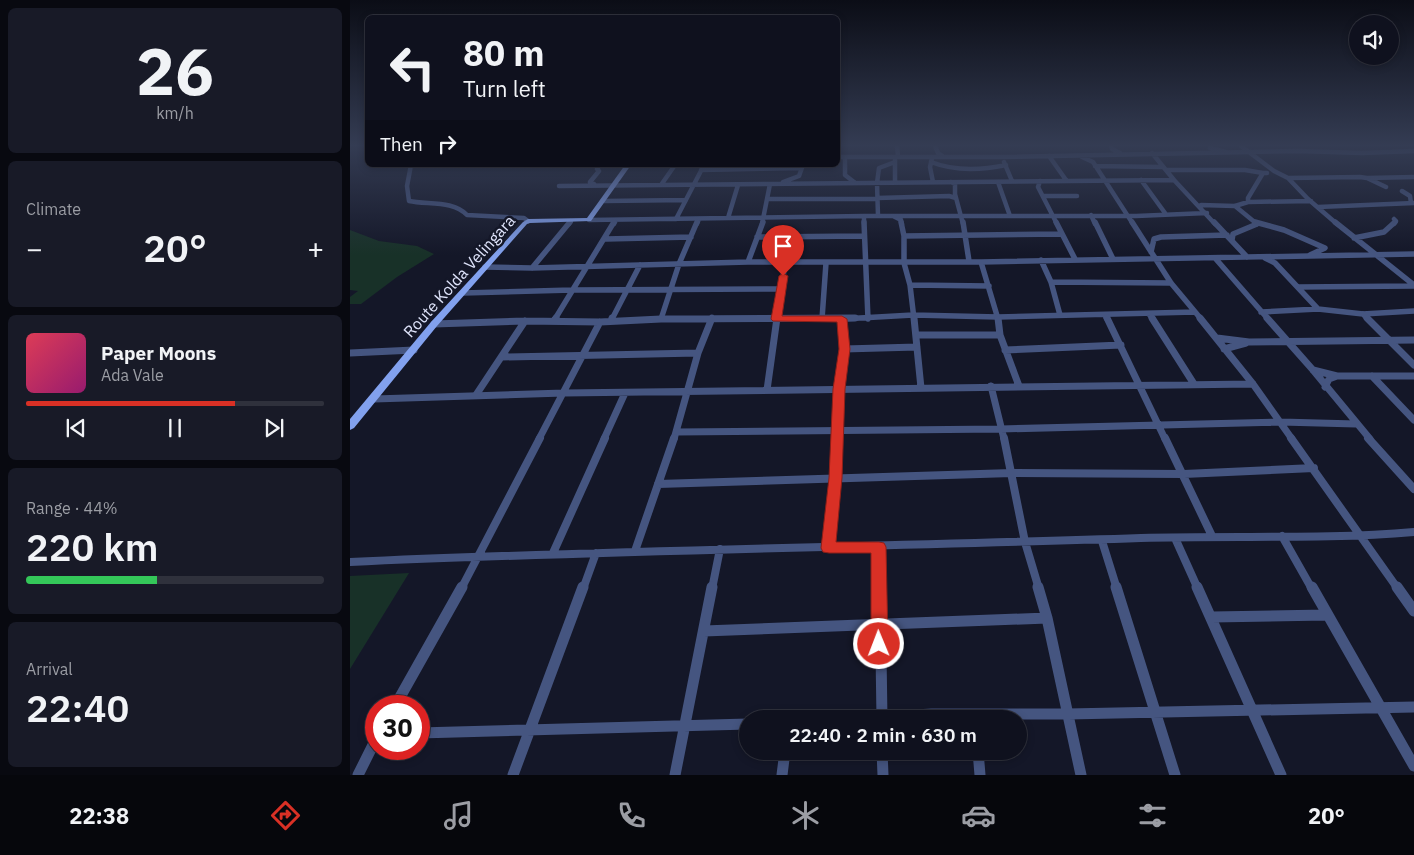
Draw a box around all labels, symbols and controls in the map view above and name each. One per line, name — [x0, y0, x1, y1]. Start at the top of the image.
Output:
map controls — [1349, 15, 1399, 65]
button: sound — [1349, 15, 1399, 65]
text: 26 — [136, 28, 214, 113]
text: 80 m — [463, 30, 545, 76]
icon: left — [380, 35, 445, 100]
text: Turn left — [463, 74, 546, 103]
text: km/h — [156, 103, 194, 123]
icon: right — [433, 130, 461, 158]
text: Then — [380, 132, 423, 156]
text: Climate — [26, 199, 81, 219]
street label: Route Kolda Velingara — [399, 210, 519, 341]
text: 20° — [143, 223, 207, 272]
pin — [762, 225, 804, 276]
text: − — [26, 230, 43, 267]
text: + — [307, 230, 324, 267]
icon: arrive — [769, 232, 797, 260]
text: Paper Moons — [101, 341, 216, 365]
text: Ada Vale — [101, 365, 164, 385]
icon: previous — [62, 414, 90, 442]
icon: pause — [161, 414, 189, 442]
icon: next — [260, 414, 288, 442]
text: Range · 44% — [26, 498, 118, 518]
text: 220 km — [26, 522, 158, 571]
position arrow — [852, 617, 904, 669]
text: Arrival — [26, 659, 73, 679]
text: 22:40 — [26, 683, 129, 732]
speed limit sign: 30 — [365, 695, 430, 760]
text: 22:40 · 2 min · 630 m — [789, 723, 977, 747]
icon: directions — [268, 798, 303, 833]
icon: music — [441, 798, 476, 833]
icon: phone — [614, 798, 649, 833]
icon: climate — [788, 798, 823, 833]
icon: car — [961, 798, 996, 833]
icon: filters — [1135, 798, 1170, 833]
text: 22:38 — [69, 801, 129, 830]
text: 20° — [1308, 801, 1345, 830]

